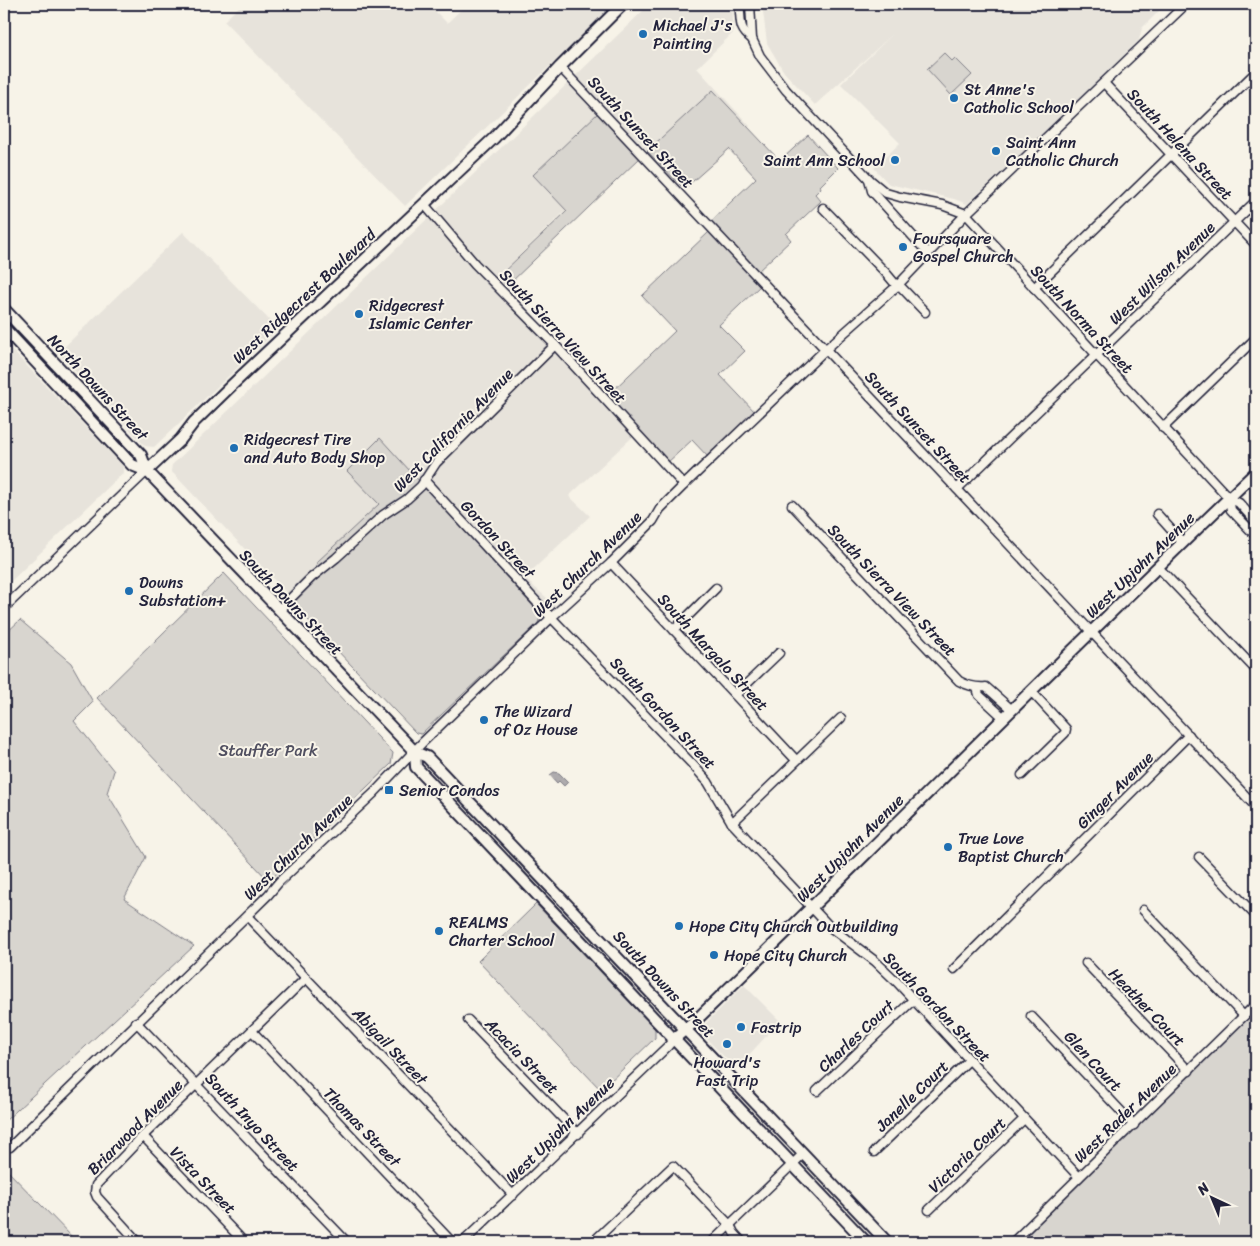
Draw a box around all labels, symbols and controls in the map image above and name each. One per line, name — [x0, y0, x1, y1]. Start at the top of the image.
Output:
place label: Michael J's Painting — [653, 11, 733, 58]
marker: Michael J's Painting — [637, 28, 649, 40]
street label: South Sunset Street — [580, 69, 702, 195]
place label: St Anne's Catholic School — [964, 75, 1074, 122]
street label: South Helena Street — [1120, 81, 1240, 207]
marker: St Anne's Catholic School — [948, 92, 960, 104]
place label: Saint Ann Catholic Church — [1006, 128, 1119, 175]
marker: Saint Ann Catholic Church — [990, 145, 1002, 157]
place label: Saint Ann School — [764, 146, 885, 175]
marker: Saint Ann School — [889, 154, 901, 166]
street label: West Wilson Avenue — [1102, 214, 1223, 332]
street label: West Ridgecrest Boulevard — [225, 220, 384, 371]
place label: Foursquare Gospel Church — [913, 224, 1014, 271]
marker: Foursquare Gospel Church — [897, 241, 909, 253]
street label: South Norma Street — [1023, 257, 1141, 381]
street label: South Sierra View Street — [492, 262, 634, 410]
place label: Ridgecrest Islamic Center — [368, 291, 473, 338]
marker: Ridgecrest Islamic Center — [353, 308, 365, 320]
street label: North Downs Street — [40, 326, 156, 448]
street label: West California Avenue — [386, 361, 521, 499]
street label: South Sunset Street — [857, 364, 979, 490]
place label: Ridgecrest Tire and Auto Body Shop — [244, 425, 386, 472]
marker: Ridgecrest Tire and Auto Body Shop — [228, 442, 240, 454]
street label: Gordon Street — [453, 493, 543, 586]
street label: West Church Avenue — [525, 503, 649, 625]
street label: West Upjohn Avenue — [1078, 504, 1202, 626]
street label: South Sierra View Street — [820, 516, 964, 664]
street label: South Downs Street — [232, 542, 350, 662]
place label: Downs Substation+ — [139, 568, 226, 615]
marker: Downs Substation+ — [123, 585, 135, 597]
street label: South Margalo Street — [650, 586, 776, 718]
street label: South Gordon Street — [603, 650, 723, 776]
place label: The Wizard of Oz House — [494, 697, 578, 744]
marker: The Wizard of Oz House — [478, 714, 490, 726]
park label: Stauffer Park — [218, 736, 318, 765]
street label: Ginger Avenue — [1069, 744, 1161, 836]
place label: Senior Condos — [399, 776, 500, 805]
marker: Senior Condos — [383, 784, 395, 796]
street label: West Church Avenue — [236, 786, 360, 908]
street label: West Upjohn Avenue — [789, 787, 911, 909]
place label: True Love Baptist Church — [958, 824, 1064, 871]
marker: True Love Baptist Church — [942, 841, 954, 853]
place label: REALMS Charter School — [449, 908, 555, 955]
place label: Hope City Church Outbuilding — [689, 912, 898, 941]
marker: Hope City Church Outbuilding — [673, 920, 685, 932]
street label: South Downs Street — [606, 923, 722, 1045]
marker: REALMS Charter School — [433, 925, 445, 937]
place label: Hope City Church — [724, 941, 848, 970]
street label: South Gordon Street — [876, 944, 998, 1070]
marker: Hope City Church — [708, 949, 720, 961]
street label: Heather Court — [1101, 960, 1193, 1054]
street label: Charles Court — [811, 992, 902, 1080]
street label: Abigail Street — [344, 999, 435, 1092]
street label: Acacia Street — [477, 1010, 566, 1101]
place label: Fastrip — [751, 1013, 802, 1042]
marker: Fastrip — [735, 1021, 747, 1033]
street label: Glen Court — [1057, 1023, 1129, 1099]
marker: Howard's Fast Trip — [721, 1038, 733, 1050]
place label: Howard's Fast Trip — [694, 1048, 761, 1095]
street label: Janelle Court — [868, 1053, 956, 1140]
street label: West Rader Avenue — [1066, 1056, 1184, 1170]
street label: South Inyo Street — [198, 1065, 306, 1179]
street label: West Upjohn Avenue — [498, 1069, 622, 1191]
street label: Briarwood Avenue — [80, 1072, 190, 1182]
street label: Thomas Street — [316, 1080, 408, 1174]
street label: Victoria Court — [921, 1110, 1013, 1200]
street label: Vista Street — [163, 1139, 243, 1221]
north arrow — [1188, 1174, 1238, 1224]
text: N — [1190, 1176, 1216, 1202]

